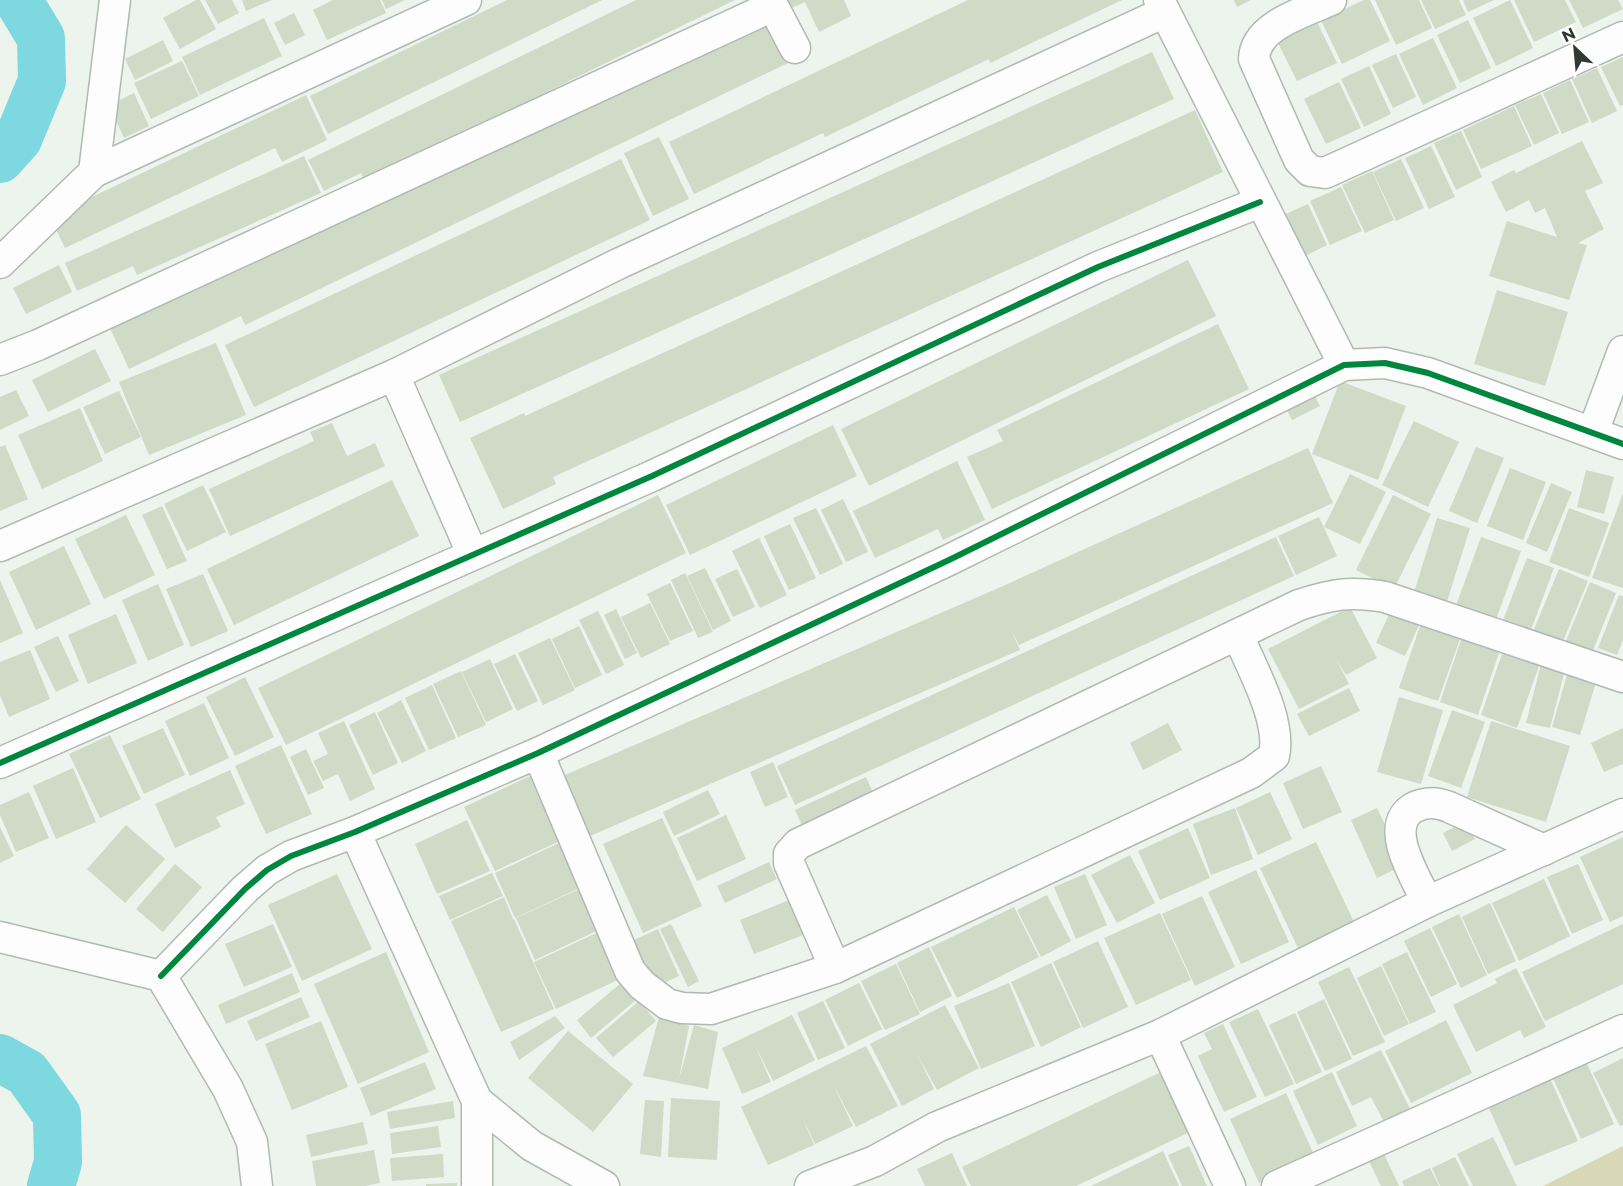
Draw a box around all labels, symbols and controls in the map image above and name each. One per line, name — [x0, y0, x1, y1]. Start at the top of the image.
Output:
north arrow — [1545, 18, 1605, 78]
text: N — [1559, 24, 1579, 46]

